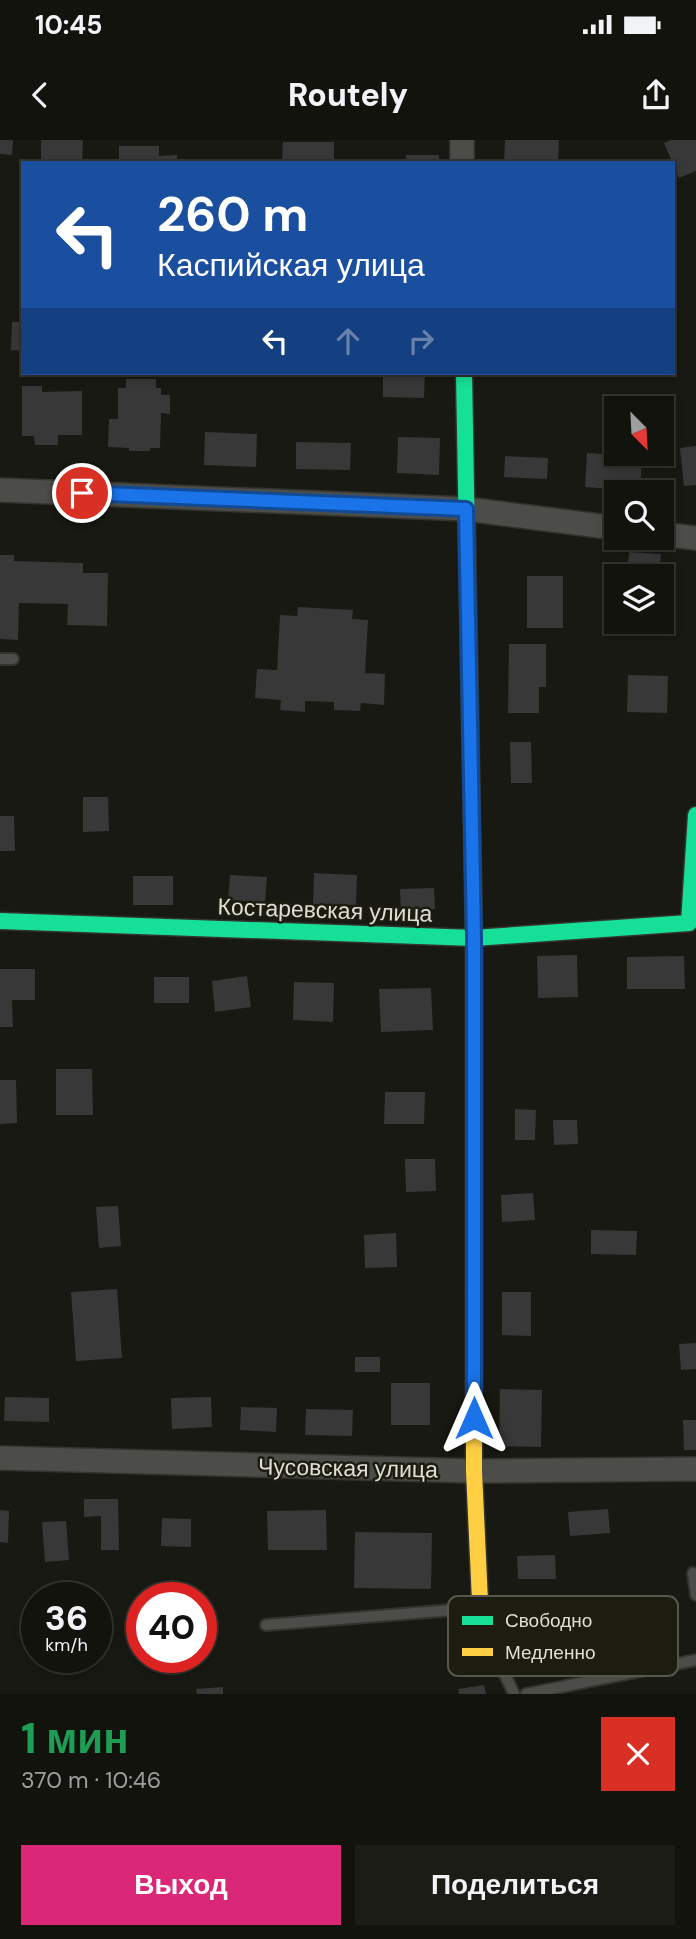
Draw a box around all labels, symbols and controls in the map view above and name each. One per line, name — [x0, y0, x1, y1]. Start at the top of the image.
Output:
text: 10:45 — [35, 8, 102, 42]
text: Routely — [288, 74, 408, 116]
icon: back — [21, 76, 59, 114]
icon: share — [637, 76, 675, 114]
text: 260 m — [157, 182, 308, 246]
icon: left — [42, 189, 133, 280]
text: Каспийская улица — [157, 244, 425, 286]
icon: left — [256, 322, 294, 360]
icon: ahead — [329, 322, 367, 360]
icon: right — [402, 322, 440, 360]
north arrow — [604, 396, 674, 466]
map controls — [604, 396, 674, 634]
pin — [52, 463, 112, 523]
icon: arrive — [63, 474, 101, 512]
button: search — [604, 480, 674, 550]
button: layers — [604, 564, 674, 634]
street label: Костаревская улица — [217, 891, 433, 929]
position arrow — [437, 1381, 511, 1455]
street label: Чусовская улица — [258, 1451, 438, 1485]
speed limit sign: 40 — [126, 1582, 217, 1673]
text: 36 — [45, 1595, 88, 1641]
legend — [448, 1596, 678, 1676]
text: Свободно — [505, 1608, 592, 1633]
text: km/h — [45, 1633, 88, 1657]
text: Медленно — [505, 1640, 595, 1665]
text: 1 мин — [21, 1711, 129, 1766]
button: close — [601, 1717, 675, 1791]
text: 370 m · 10:46 — [21, 1765, 161, 1795]
button: Выход — [21, 1845, 341, 1925]
button: Поделиться — [355, 1845, 675, 1925]

